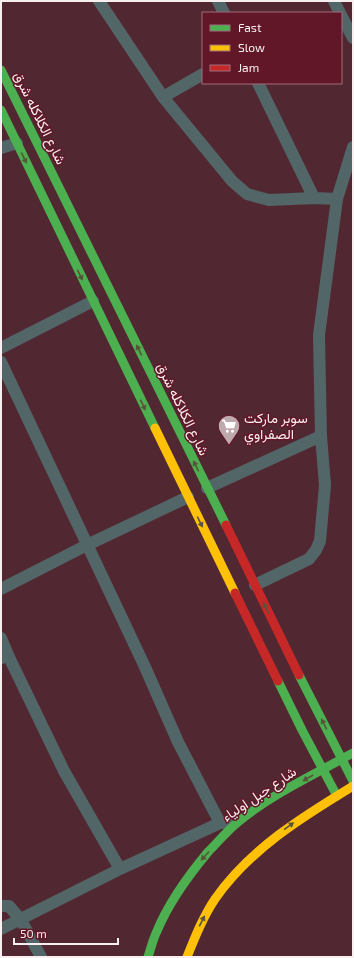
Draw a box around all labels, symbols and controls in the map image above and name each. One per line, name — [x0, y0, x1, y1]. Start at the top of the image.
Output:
legend — [202, 12, 342, 84]
text: Fast — [238, 20, 262, 34]
text: Slow — [238, 40, 265, 54]
text: Jam — [238, 60, 259, 74]
street label: شارع الكلاكله شرق — [8, 69, 70, 168]
one-way arrow — [21, 152, 27, 164]
one-way arrow — [77, 270, 83, 281]
one-way arrow — [136, 344, 142, 355]
street label: شارع الكلاكله شرق — [151, 360, 213, 459]
one-way arrow — [140, 399, 146, 411]
place label: سوبر ماركت الصفراوي — [244, 409, 308, 446]
supermarket icon: سوبر ماركت الصفراوي — [216, 413, 242, 446]
one-way arrow — [193, 460, 199, 472]
one-way arrow — [197, 516, 203, 527]
one-way arrow — [263, 602, 269, 614]
one-way arrow — [321, 718, 327, 730]
street label: شارع جبل اولياء — [218, 763, 301, 827]
one-way arrow — [302, 774, 313, 781]
one-way arrow — [283, 822, 294, 831]
one-way arrow — [200, 851, 210, 861]
one-way arrow — [199, 915, 205, 927]
scale bar — [14, 920, 118, 946]
text: 50 m — [20, 926, 47, 940]

